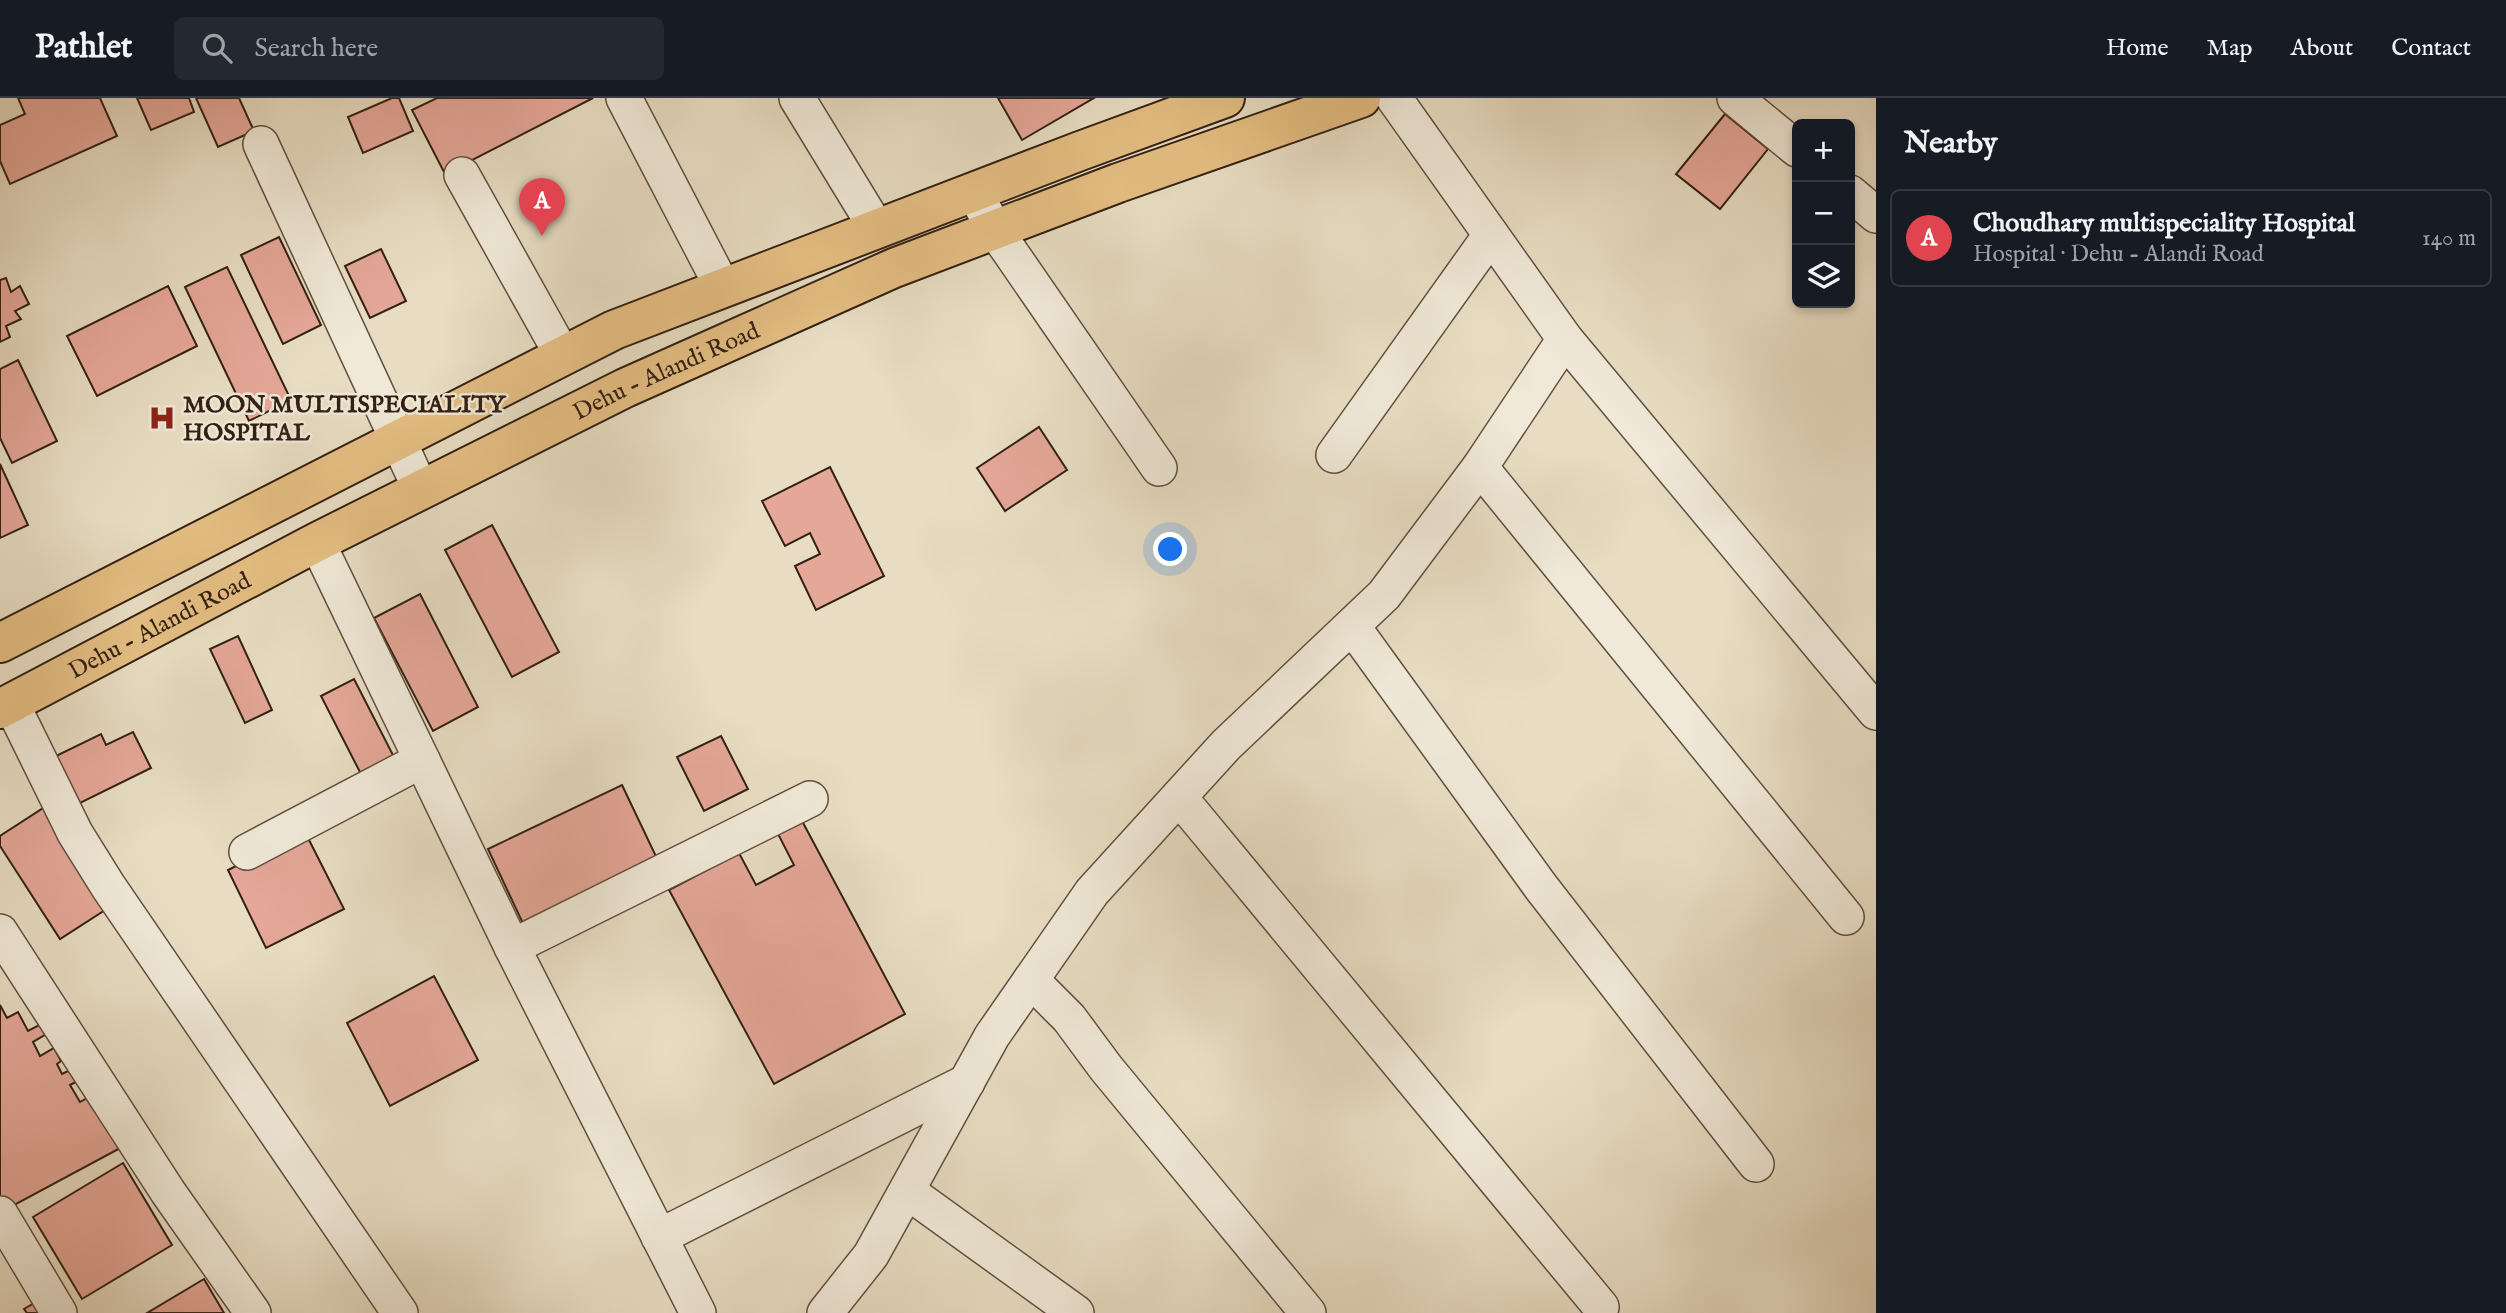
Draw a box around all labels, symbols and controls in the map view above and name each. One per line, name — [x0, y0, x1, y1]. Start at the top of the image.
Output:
search box — [174, 17, 664, 80]
text: Pathlet — [35, 27, 132, 69]
icon: search — [198, 29, 236, 67]
text: Search here — [254, 32, 378, 65]
text: Home — [2106, 33, 2169, 64]
text: Map — [2207, 33, 2253, 64]
text: About — [2291, 33, 2353, 64]
text: Contact — [2391, 33, 2471, 64]
map controls — [1792, 119, 1855, 308]
button: + — [1792, 119, 1855, 182]
text: Nearby — [1904, 125, 1997, 163]
pin: A — [519, 178, 565, 236]
button: − — [1792, 182, 1855, 245]
text: Choudhary multispeciality Hospital — [1973, 207, 2355, 240]
text: A — [1921, 224, 1937, 253]
text: 140 m — [2422, 224, 2476, 253]
text: Hospital · Dehu - Alandi Road — [1973, 240, 2264, 269]
button: layers — [1792, 245, 1855, 308]
street label: Dehu - Alandi Road — [568, 316, 765, 428]
place label: MOON MULTISPECIALITY HOSPITAL — [183, 390, 507, 449]
hospital icon: MOON MULTISPECIALITY HOSPITAL — [147, 403, 177, 433]
your location — [1153, 532, 1187, 566]
street label: Dehu - Alandi Road — [64, 566, 257, 687]

